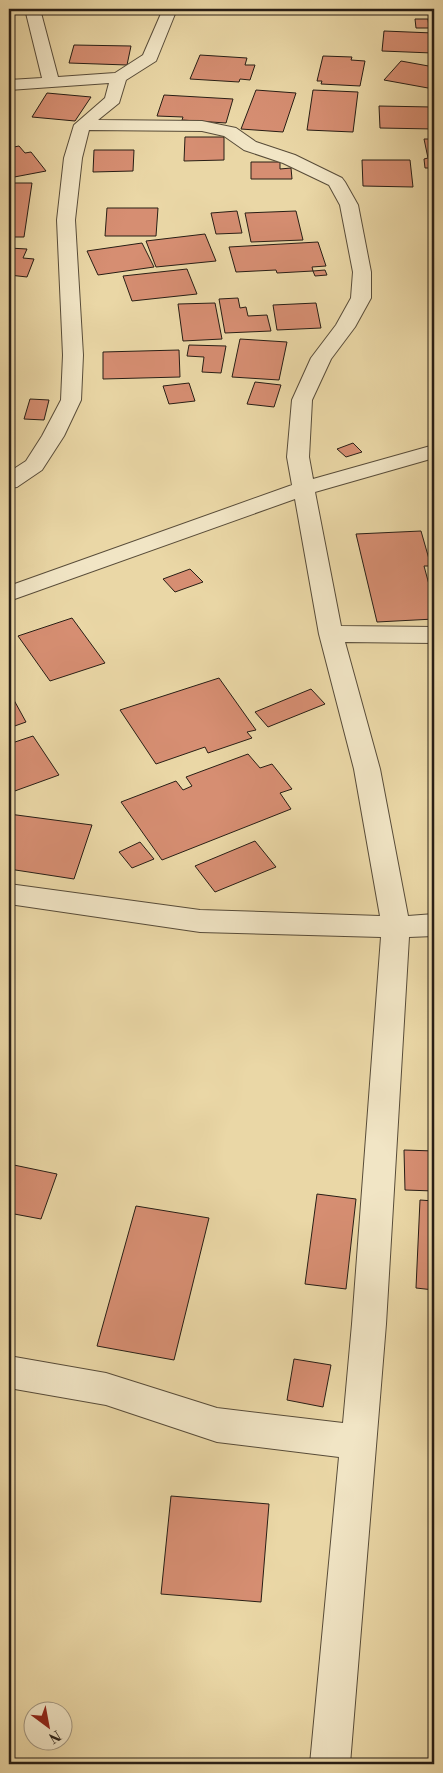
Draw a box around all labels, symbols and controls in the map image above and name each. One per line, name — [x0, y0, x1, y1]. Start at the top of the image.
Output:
north arrow — [22, 1700, 72, 1750]
text: N — [45, 1726, 64, 1747]

